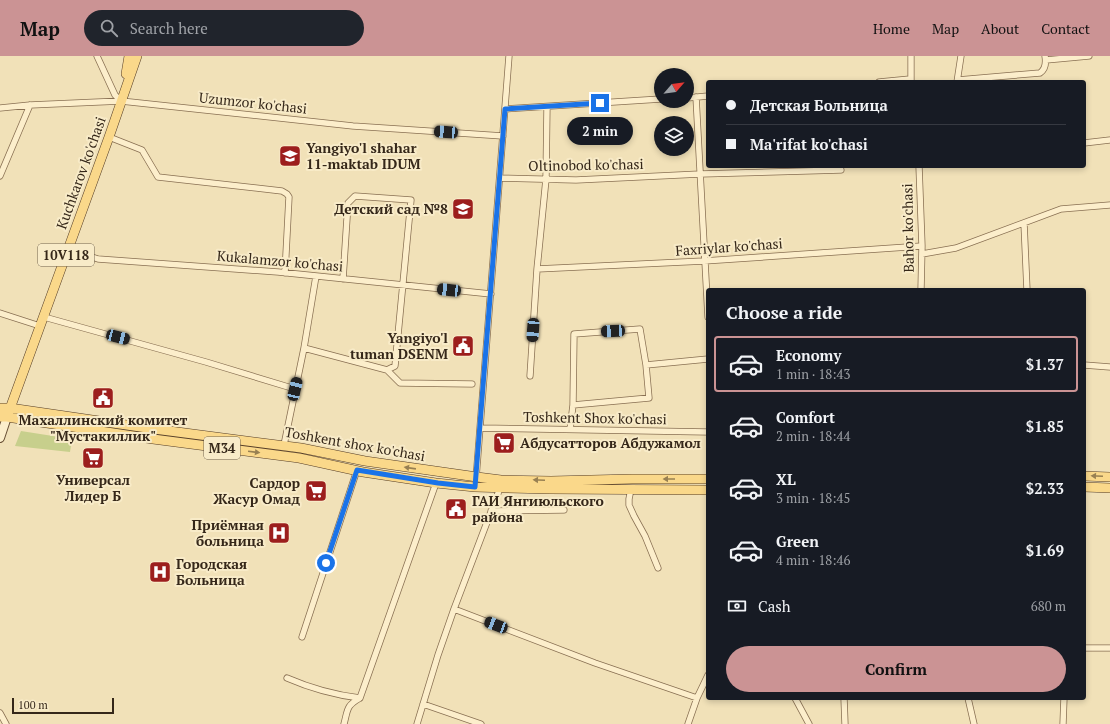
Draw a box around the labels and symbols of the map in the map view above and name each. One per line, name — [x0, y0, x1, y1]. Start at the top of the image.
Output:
north arrow — [654, 68, 694, 108]
street label: Uzumzor ko'chasi — [198, 87, 308, 118]
route end — [591, 94, 609, 112]
street label: Kuchkarov ko'chasi — [51, 114, 110, 232]
callout: 2 min — [567, 117, 633, 145]
car — [434, 125, 458, 139]
place label: Yangiyo'l shahar 11-maktab IDUM — [306, 138, 420, 173]
school or university icon: Yangiyo'l shahar 11-maktab IDUM — [277, 143, 303, 169]
street label: Oltinobod ko'chasi — [528, 154, 644, 175]
street label: Bahor ko'chasi — [897, 183, 918, 273]
school or university icon: Детский сад №8 — [450, 196, 476, 222]
place label: Детский сад №8 — [334, 199, 448, 218]
street label: Faxriylar ko'chasi — [675, 233, 783, 260]
road number: 10V118 — [38, 244, 94, 266]
street label: Kukalamzor ko'chasi — [216, 246, 344, 275]
car — [436, 283, 462, 297]
car — [526, 318, 540, 342]
car — [601, 324, 625, 338]
car — [105, 328, 131, 346]
place label: Yangiyo'l tuman DSENM — [350, 328, 448, 363]
public building icon: Yangiyo'l tuman DSENM — [450, 333, 476, 359]
car — [286, 376, 304, 402]
public building icon: Махаллинский комитет "Мустакиллик" — [90, 385, 116, 411]
street label: Toshkent Shox ko'chasi — [523, 407, 667, 428]
place label: Махаллинский комитет "Мустакиллик" — [19, 410, 188, 445]
street label: Toshkent shox ko'chasi — [283, 422, 427, 465]
supermarket icon: Абдусатторов Абдужамол — [491, 430, 517, 456]
place label: Абдусатторов Абдужамол — [520, 433, 701, 452]
road number: M34 — [204, 437, 240, 459]
supermarket icon: Универсал Лидер Б — [80, 445, 106, 471]
one-way arrow — [248, 449, 260, 455]
one-way arrow — [404, 465, 416, 471]
place label: Универсал Лидер Б — [56, 470, 130, 505]
place label: Сардор Жасур Омад — [213, 473, 301, 508]
one-way arrow — [1091, 473, 1103, 480]
one-way arrow — [662, 476, 675, 482]
one-way arrow — [533, 477, 545, 484]
supermarket icon: Сардор Жасур Омад — [303, 478, 329, 504]
place label: ГАИ Янгиюльского района — [472, 491, 604, 526]
public building icon: ГАИ Янгиюльского района — [443, 496, 469, 522]
place label: Приёмная больница — [192, 515, 264, 550]
hospital icon: Приёмная больница — [266, 520, 292, 546]
place label: Городская Больница — [176, 554, 247, 589]
route start — [317, 554, 335, 572]
hospital icon: Городская Больница — [147, 559, 173, 585]
car — [483, 615, 509, 635]
scale bar — [12, 696, 114, 715]

